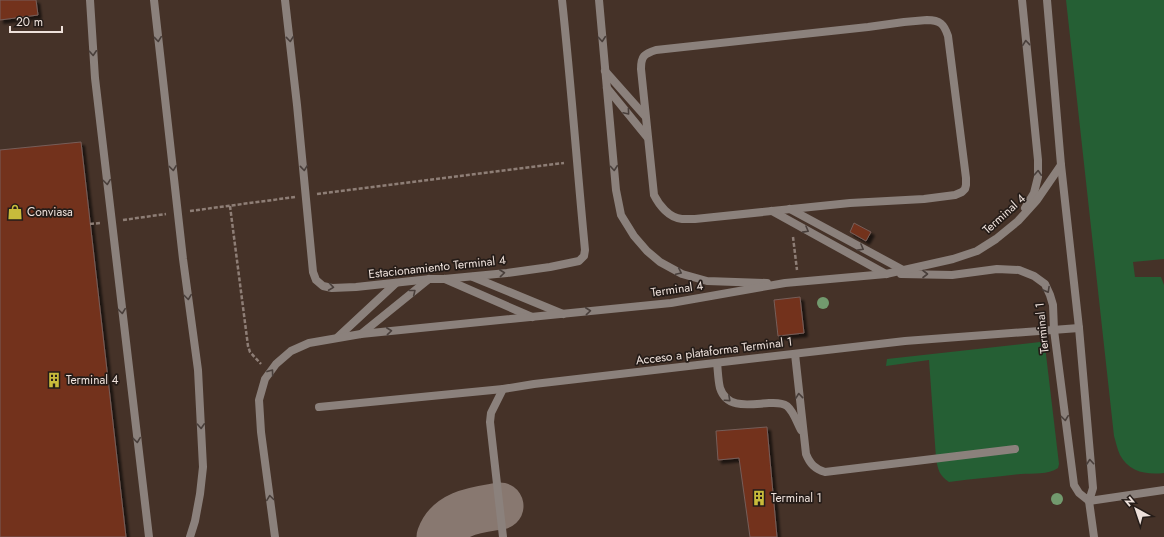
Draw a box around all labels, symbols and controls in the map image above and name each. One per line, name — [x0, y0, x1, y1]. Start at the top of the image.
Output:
scale bar — [10, 8, 62, 34]
text: 20 m — [16, 13, 43, 31]
one-way arrow — [154, 36, 163, 42]
one-way arrow — [285, 36, 294, 42]
one-way arrow — [598, 36, 607, 42]
one-way arrow — [1022, 40, 1031, 46]
one-way arrow — [89, 50, 98, 56]
one-way arrow — [622, 108, 629, 115]
one-way arrow — [168, 165, 177, 171]
one-way arrow — [299, 165, 308, 171]
one-way arrow — [609, 165, 618, 171]
one-way arrow — [1034, 170, 1042, 176]
one-way arrow — [102, 179, 111, 185]
street label: Terminal 4 — [978, 190, 1030, 238]
shop icon: Conviasa — [6, 203, 24, 221]
place label: Conviasa — [27, 203, 73, 221]
one-way arrow — [802, 225, 809, 232]
one-way arrow — [857, 243, 864, 250]
street label: Estacionamiento Terminal 4 — [367, 251, 507, 283]
one-way arrow — [674, 267, 682, 275]
one-way arrow — [499, 269, 505, 278]
one-way arrow — [922, 270, 928, 278]
street label: Terminal 4 — [650, 276, 704, 302]
one-way arrow — [328, 282, 334, 291]
one-way arrow — [1043, 286, 1050, 293]
one-way arrow — [409, 290, 416, 297]
one-way arrow — [183, 294, 192, 300]
street label: Terminal 1 — [1030, 302, 1054, 354]
one-way arrow — [585, 307, 591, 316]
one-way arrow — [117, 308, 126, 314]
one-way arrow — [386, 327, 392, 336]
street label: Acceso a plataforma Terminal 1 — [635, 332, 793, 370]
one-way arrow — [266, 369, 273, 376]
building icon: Terminal 4 — [45, 371, 63, 389]
place label: Terminal 4 — [66, 371, 119, 389]
one-way arrow — [795, 393, 804, 399]
one-way arrow — [723, 394, 731, 401]
one-way arrow — [1060, 415, 1069, 421]
one-way arrow — [196, 423, 205, 429]
one-way arrow — [133, 437, 142, 443]
one-way arrow — [1086, 459, 1095, 465]
building icon: Terminal 1 — [750, 489, 768, 507]
place label: Terminal 1 — [771, 489, 822, 507]
north arrow — [1116, 489, 1156, 529]
text: N — [1121, 492, 1138, 510]
one-way arrow — [266, 495, 275, 501]

